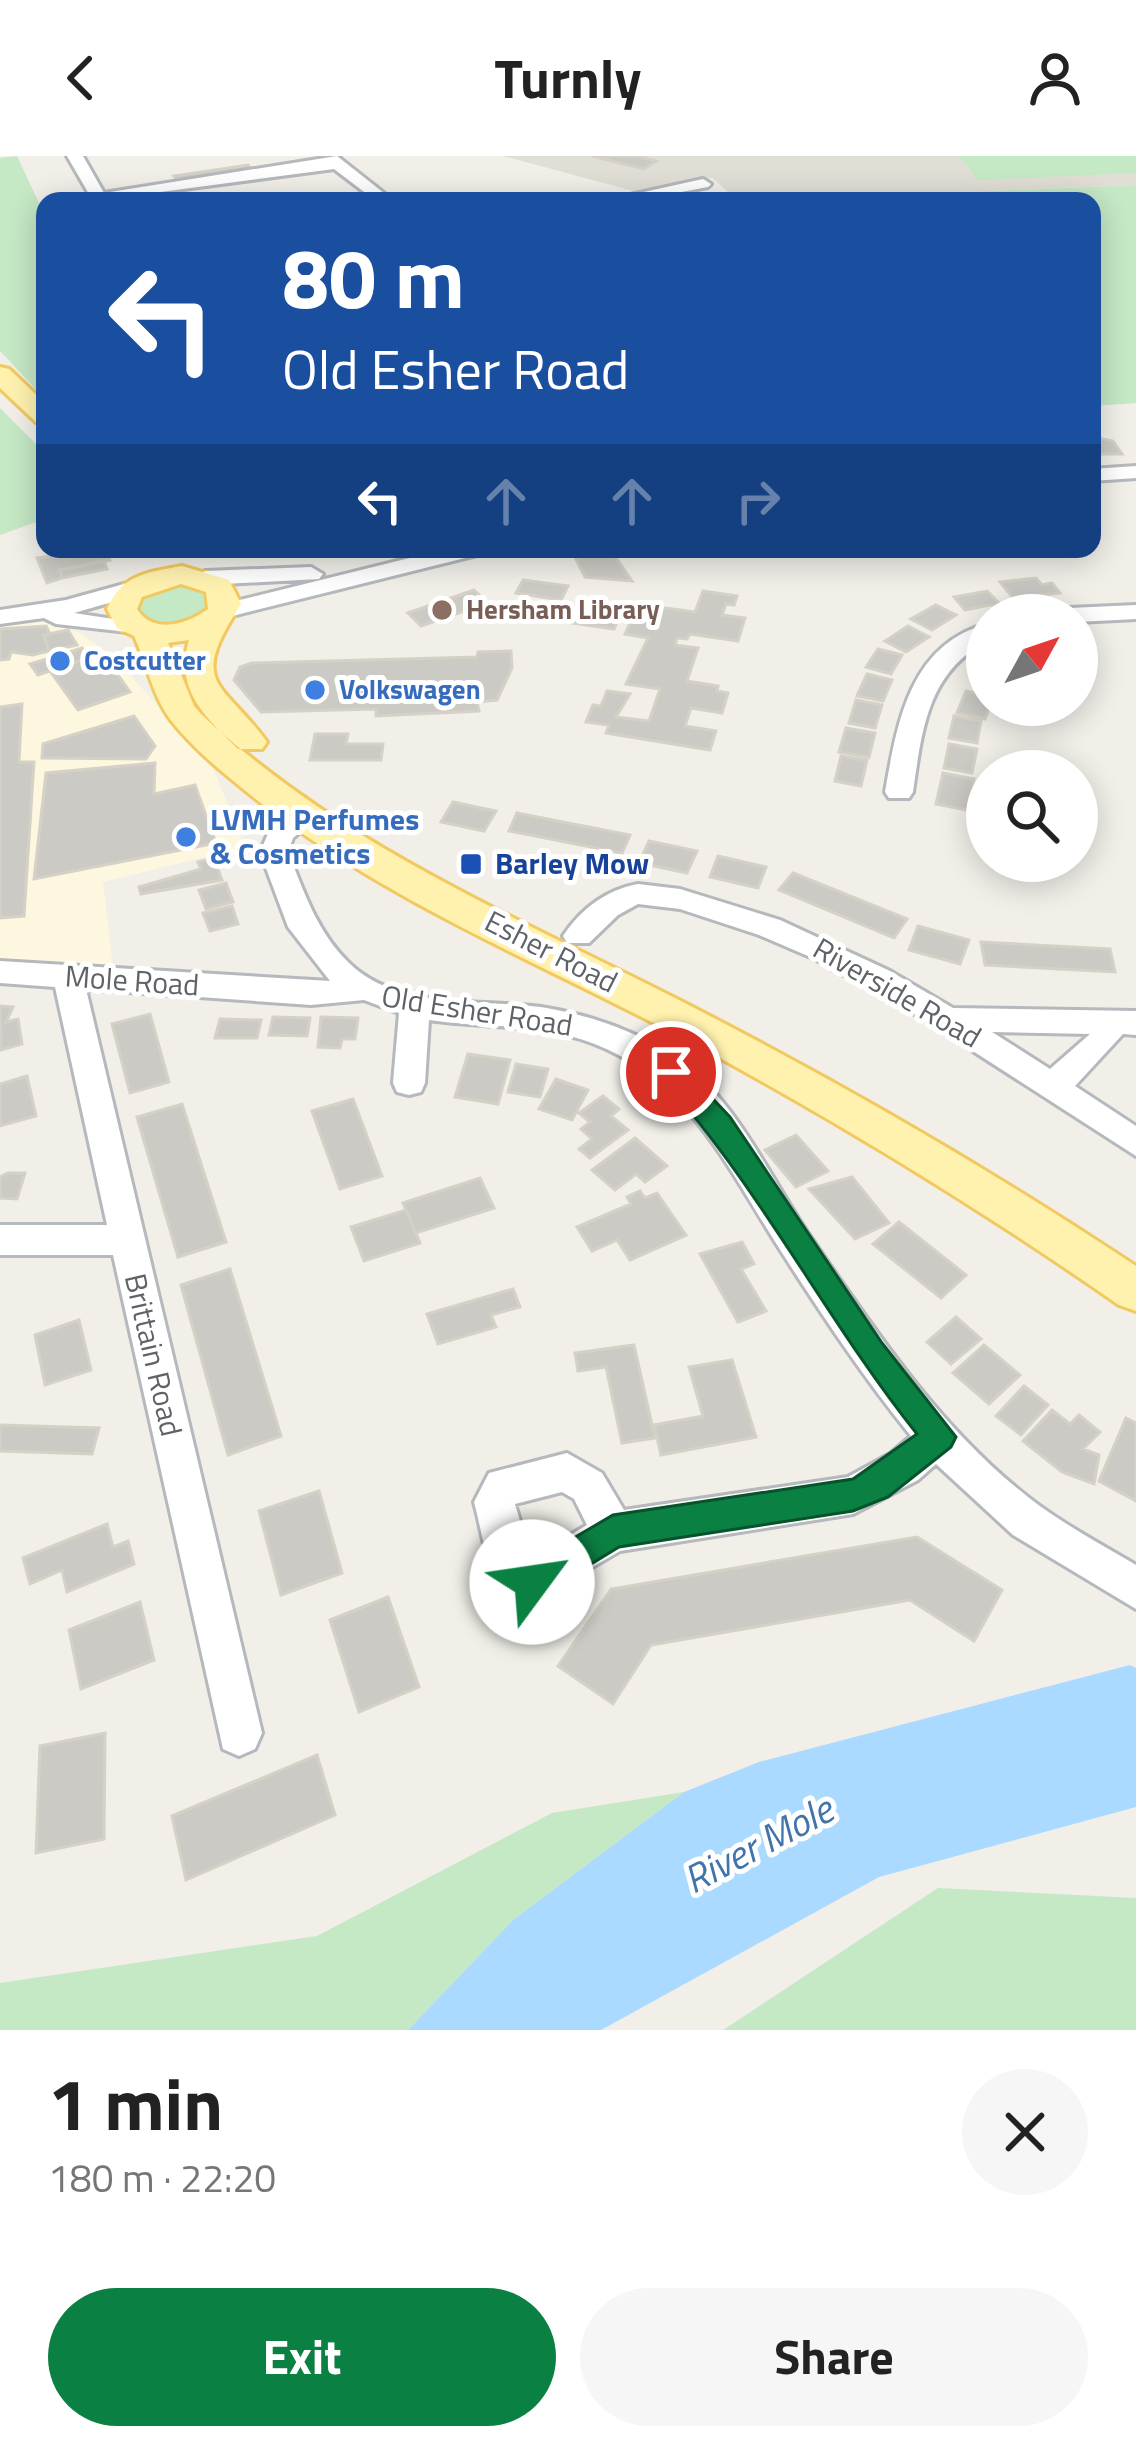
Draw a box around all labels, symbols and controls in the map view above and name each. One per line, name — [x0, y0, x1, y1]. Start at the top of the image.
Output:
text: Turnly — [495, 37, 641, 119]
icon: back — [48, 45, 114, 111]
icon: person — [1022, 45, 1088, 111]
text: 80 m — [282, 213, 465, 341]
icon: left — [84, 240, 240, 396]
text: Old Esher Road — [282, 328, 629, 410]
icon: left — [347, 468, 413, 534]
icon: ahead — [473, 468, 539, 534]
icon: ahead — [599, 468, 665, 534]
icon: right — [725, 468, 791, 534]
place label: Hersham Library — [466, 588, 660, 629]
north arrow — [966, 594, 1098, 726]
map controls — [966, 594, 1098, 882]
marker: Hersham Library — [429, 597, 455, 623]
place label: Costcutter — [84, 639, 206, 680]
marker: Costcutter — [47, 648, 73, 674]
place label: Volkswagen — [339, 668, 481, 709]
marker: Volkswagen — [302, 677, 328, 703]
button: search — [966, 750, 1098, 882]
place label: LVMH Perfumes & Cosmetics — [210, 796, 419, 876]
marker: LVMH Perfumes & Cosmetics — [173, 824, 199, 850]
place label: Barley Mow — [495, 840, 649, 886]
marker: Barley Mow — [458, 851, 484, 877]
street label: Esher Road — [477, 898, 626, 1004]
street label: Riverside Road — [805, 925, 990, 1059]
street label: Mole Road — [63, 952, 201, 1008]
street label: Old Esher Road — [378, 972, 576, 1048]
pin — [620, 1021, 722, 1123]
icon: arrive — [638, 1039, 704, 1105]
street label: Brittain Road — [113, 1269, 195, 1441]
position arrow — [469, 1519, 595, 1645]
water label: River Mole — [672, 1779, 845, 1908]
text: 1 min — [48, 2048, 223, 2158]
button: close — [962, 2069, 1088, 2195]
text: 180 m · 22:20 — [48, 2148, 276, 2207]
button: Exit — [48, 2288, 556, 2426]
button: Share — [580, 2288, 1088, 2426]

